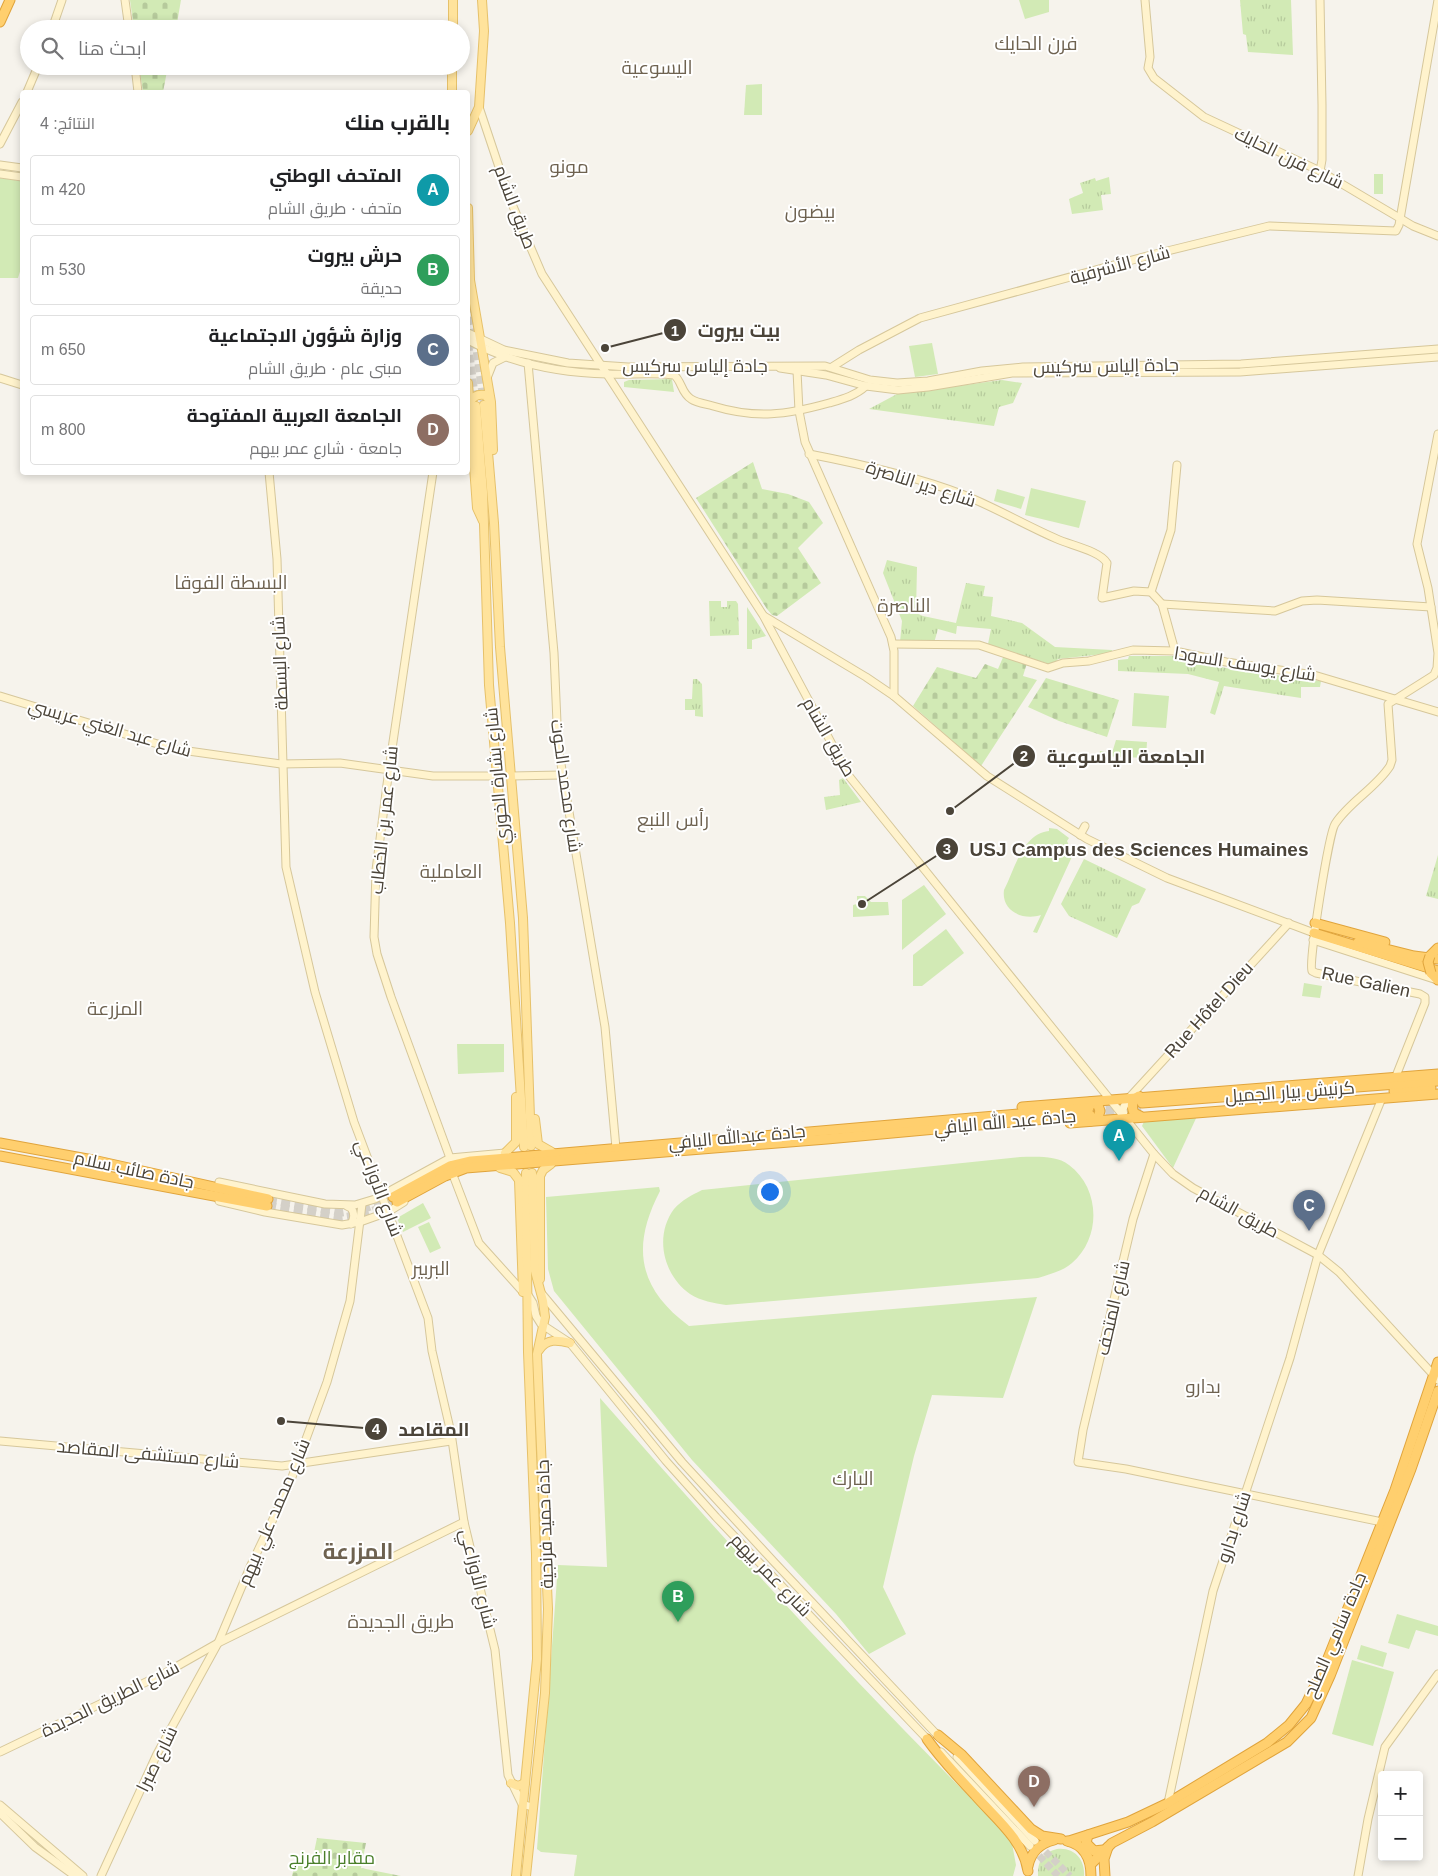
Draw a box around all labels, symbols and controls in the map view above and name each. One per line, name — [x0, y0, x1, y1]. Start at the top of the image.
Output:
search box — [20, 20, 470, 75]
district label: فرن الحايك — [994, 33, 1078, 55]
icon: search — [38, 34, 66, 62]
text: ابحث هنا — [78, 38, 147, 59]
district label: اليسوعية — [621, 57, 693, 79]
text: بالقرب منك — [345, 111, 450, 134]
text: النتائج: 4 — [40, 115, 95, 132]
street label: شارع فرن الحايك — [1230, 123, 1347, 195]
district label: مونو — [549, 156, 589, 178]
street label: طريق الشام — [488, 162, 540, 252]
text: المتحف الوطني — [269, 165, 402, 186]
text: 420 m — [41, 181, 85, 198]
text: A — [427, 181, 439, 198]
text: متحف · طريق الشام — [268, 200, 402, 217]
district label: بيضون — [785, 201, 835, 223]
street label: شارع الأشرفية — [1068, 242, 1173, 290]
text: حرش بيروت — [308, 245, 402, 266]
text: 530 m — [41, 261, 85, 278]
text: B — [427, 261, 439, 278]
text: حديقة — [361, 280, 402, 297]
callout: بيت بيروت — [662, 313, 790, 347]
text: بيت بيروت — [698, 320, 780, 342]
text: 1 — [671, 322, 679, 339]
text: وزارة شؤون الاجتماعية — [209, 325, 402, 346]
text: 650 m — [41, 341, 85, 358]
text: C — [427, 341, 439, 358]
street label: جادة إلياس سركيس — [1033, 355, 1179, 378]
street label: جادة إلياس سركيس — [622, 356, 768, 377]
text: مبنى عام · طريق الشام — [248, 360, 402, 377]
text: الجامعة العربية المفتوحة — [187, 405, 402, 426]
text: 800 m — [41, 421, 85, 438]
text: D — [427, 421, 439, 438]
text: جامعة · شارع عمر بيهم — [249, 440, 402, 457]
street label: شارع دير الناصرة — [863, 457, 978, 513]
district label: البسطة الفوقا — [174, 572, 288, 594]
district label: الناصرة — [877, 595, 931, 617]
street label: شارع البسطة — [268, 615, 294, 710]
street label: شارع يوسف السودا — [1172, 643, 1317, 687]
street label: طريق الشام — [797, 694, 860, 781]
street label: شارع عبد الغني عريسي — [25, 695, 194, 765]
street label: شارع بشارة الخوري — [481, 706, 517, 845]
street label: شارع محمد الحوت — [545, 718, 585, 854]
callout: الجامعة الياسوعية — [1012, 739, 1215, 773]
street label: شارع عمر بن الخطاب — [366, 745, 404, 895]
text: الجامعة الياسوعية — [1047, 746, 1205, 768]
text: 2 — [1020, 747, 1028, 764]
district label: رأس النبع — [637, 808, 709, 833]
callout: USJ Campus des Sciences Humaines — [934, 832, 1318, 866]
text: USJ Campus des Sciences Humaines — [970, 839, 1308, 860]
text: 3 — [943, 840, 951, 857]
district label: العاملية — [420, 861, 482, 882]
street label: Rue Hôtel Dieu — [1161, 958, 1257, 1062]
street label: Rue Galien — [1320, 963, 1412, 1001]
district label: المزرعة — [87, 998, 143, 1020]
street label: كرنيش بيار الجميل — [1224, 1077, 1356, 1108]
street label: جادة عبد الله اليافي — [933, 1104, 1077, 1142]
street label: جادة عبدالله اليافي — [667, 1119, 807, 1157]
pin: A — [1103, 1120, 1135, 1161]
street label: شارع الأوزاعي — [348, 1137, 407, 1241]
street label: جادة صائب سلام — [72, 1148, 196, 1194]
your location — [757, 1179, 783, 1205]
street label: طريق الشام — [1195, 1182, 1282, 1244]
pin: C — [1293, 1190, 1325, 1231]
district label: البربير — [411, 1258, 450, 1280]
street label: شارع المتحف — [1092, 1259, 1136, 1358]
district label: بدارو — [1185, 1376, 1221, 1398]
callout: المقاصد — [363, 1412, 479, 1446]
text: المقاصد — [399, 1419, 469, 1440]
text: 4 — [372, 1420, 381, 1437]
street label: شارع مستشفى المقاصد — [56, 1436, 240, 1474]
street label: شارع محمد علي بيهم — [234, 1436, 318, 1590]
street label: جادة حميد فرنجية — [533, 1459, 558, 1589]
district label: البارك — [832, 1468, 874, 1490]
street label: شارع بدارو — [1213, 1489, 1257, 1566]
street label: شارع الأوزاعي — [452, 1527, 500, 1632]
street label: شارع عمر بيهم — [725, 1530, 815, 1622]
district label: المزرعة — [323, 1539, 393, 1565]
street label: جادة سامي الصلح — [1300, 1569, 1374, 1702]
pin: B — [662, 1581, 694, 1622]
district label: طريق الجديدة — [348, 1611, 455, 1634]
street label: شارع الطريق الجديدة — [38, 1657, 183, 1743]
street label: شارع صبرا — [133, 1723, 183, 1796]
pin: D — [1018, 1766, 1050, 1807]
map controls — [1378, 1771, 1423, 1861]
button: + — [1378, 1771, 1423, 1816]
button: − — [1378, 1816, 1423, 1861]
park label: مقابر الفرنج — [289, 1848, 375, 1870]

